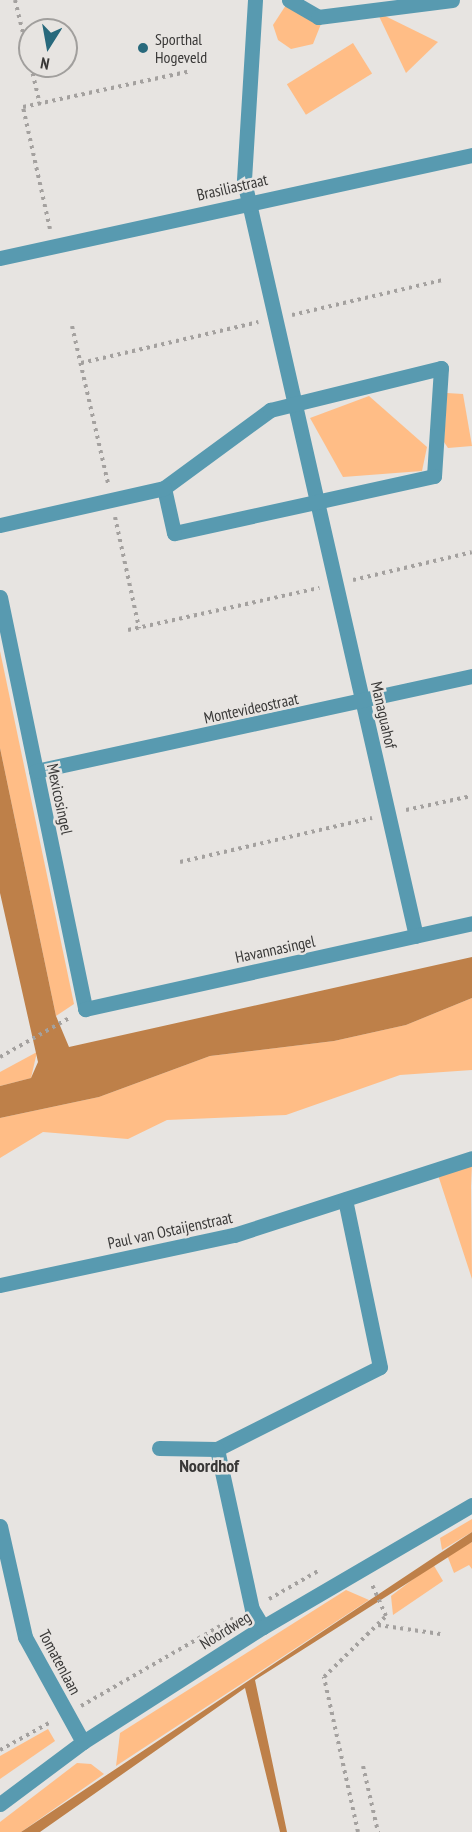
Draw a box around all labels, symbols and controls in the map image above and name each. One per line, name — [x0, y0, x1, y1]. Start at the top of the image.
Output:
north arrow — [18, 18, 78, 78]
place label: Sporthal Hogeveld — [155, 29, 207, 67]
marker: Sporthal Hogeveld — [136, 41, 150, 55]
text: N — [39, 53, 51, 74]
street label: Brasiliastraat — [195, 170, 269, 204]
street label: Managuahof — [367, 680, 401, 750]
street label: Montevideostraat — [202, 689, 300, 727]
street label: Mexicosingel — [43, 762, 77, 836]
street label: Havannasingel — [233, 931, 317, 967]
street label: Paul van Ostaijenstraat — [106, 1207, 234, 1253]
district label: Noordhof — [179, 1455, 239, 1477]
street label: Noordweg — [196, 1607, 254, 1653]
street label: Tomatenlaan — [35, 1626, 85, 1698]

